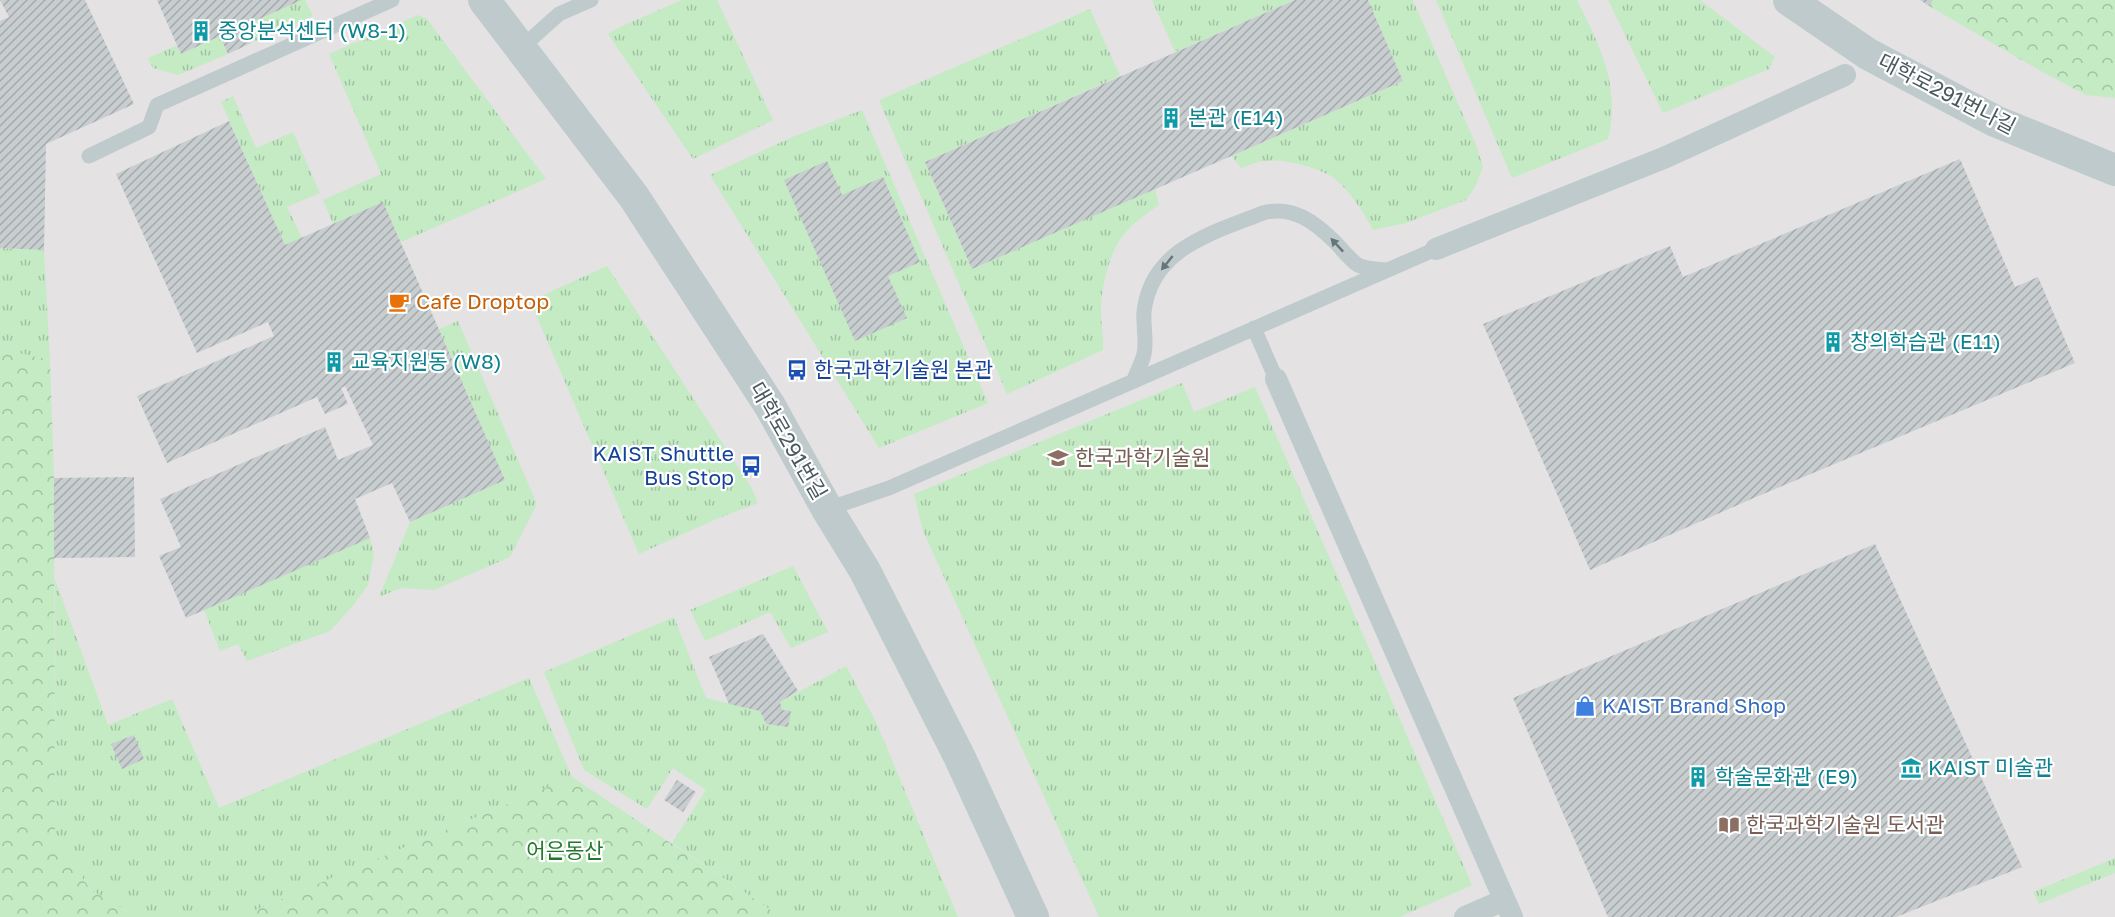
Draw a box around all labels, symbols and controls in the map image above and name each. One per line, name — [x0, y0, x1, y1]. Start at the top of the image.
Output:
place label: 중앙분석센터 (W8-1) — [218, 17, 406, 43]
building icon: 중앙분석센터 (W8-1) — [189, 19, 213, 43]
street label: 대학로291번나길 — [1874, 47, 2021, 139]
place label: 본관 (E14) — [1188, 104, 1284, 130]
building icon: 본관 (E14) — [1159, 106, 1183, 130]
one-way arrow — [1330, 237, 1344, 252]
one-way arrow — [1161, 255, 1174, 270]
place label: Cafe Droptop — [416, 288, 549, 314]
cafe icon: Cafe Droptop — [387, 290, 411, 314]
place label: 창의학습관 (E11) — [1850, 328, 2001, 354]
building icon: 창의학습관 (E11) — [1821, 330, 1845, 354]
place label: 교육지원동 (W8) — [351, 348, 502, 374]
building icon: 교육지원동 (W8) — [322, 350, 346, 374]
place label: 한국과학기술원 본관 — [814, 356, 993, 382]
bus stop icon: 한국과학기술원 본관 — [785, 358, 809, 382]
street label: 대학로291번길 — [745, 377, 833, 504]
place label: KAIST Shuttle Bus Stop — [593, 440, 734, 490]
place label: 한국과학기술원 — [1075, 444, 1210, 470]
school or university icon: 한국과학기술원 — [1046, 446, 1070, 470]
bus stop icon: KAIST Shuttle Bus Stop — [739, 454, 763, 478]
place label: KAIST Brand Shop — [1602, 692, 1786, 718]
shop icon: KAIST Brand Shop — [1573, 694, 1597, 718]
place label: KAIST 미술관 — [1928, 754, 2053, 780]
museum icon: KAIST 미술관 — [1899, 756, 1923, 780]
place label: 학술문화관 (E9) — [1715, 763, 1858, 789]
building icon: 학술문화관 (E9) — [1686, 765, 1710, 789]
place label: 한국과학기술원 도서관 — [1746, 811, 1944, 837]
library icon: 한국과학기술원 도서관 — [1717, 813, 1741, 837]
park label: 어은동산 — [526, 837, 604, 863]

